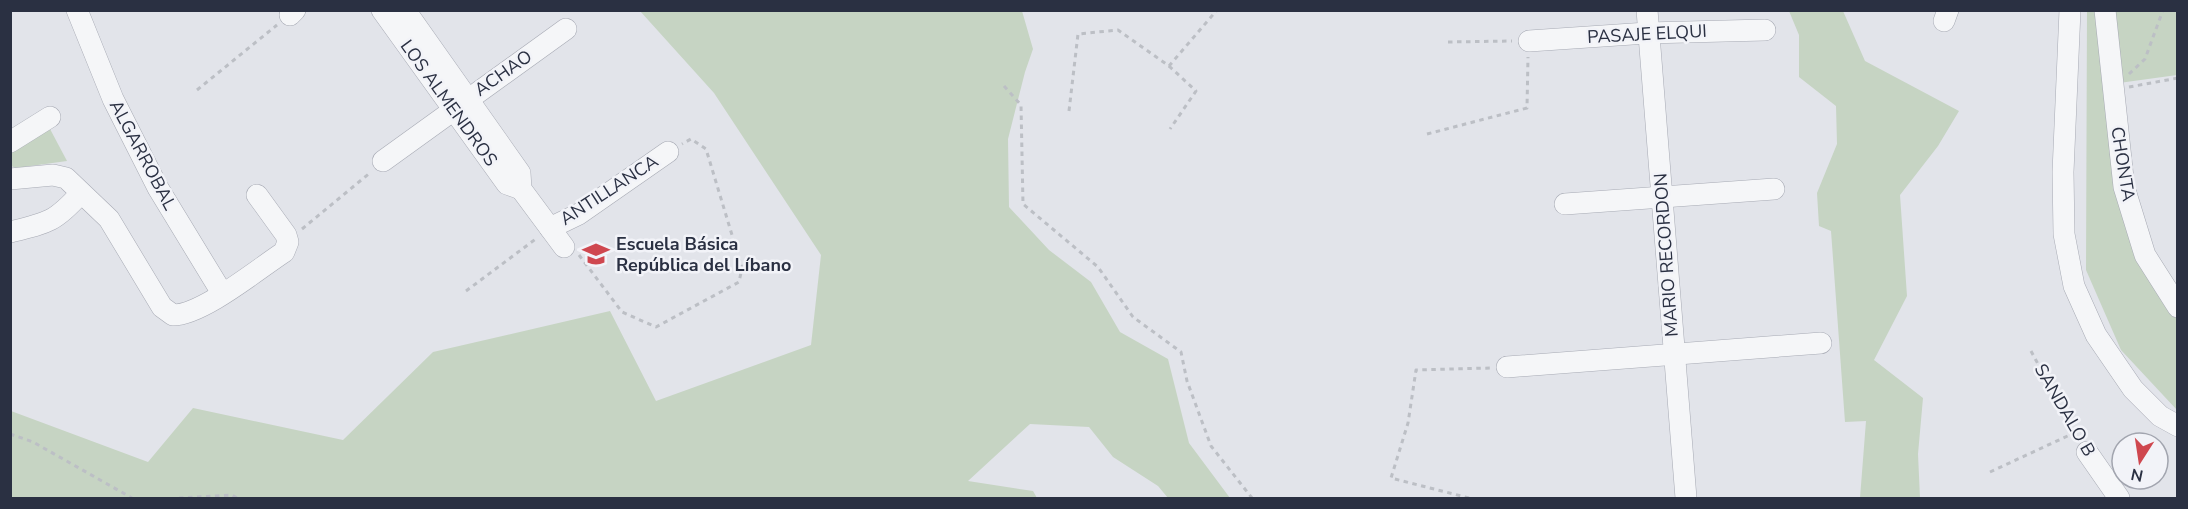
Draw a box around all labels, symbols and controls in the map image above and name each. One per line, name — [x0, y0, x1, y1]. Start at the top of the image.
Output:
street label: PASAJE ELQUI — [1587, 19, 1707, 49]
street label: LOS ALMENDROS — [395, 35, 503, 171]
street label: ACHAO — [469, 44, 537, 102]
street label: ALGARROBAL — [104, 96, 182, 214]
street label: CHONTA — [2105, 125, 2141, 203]
street label: ANTILLANCA — [555, 149, 663, 231]
street label: MARIO RECORDON — [1648, 172, 1684, 338]
place label: Escuela Básica República del Líbano — [616, 232, 791, 277]
school or university icon: Escuela Básica República del Líbano — [581, 239, 611, 269]
street label: SANDALO B — [2029, 359, 2101, 461]
north arrow — [2110, 431, 2170, 491]
text: N — [2129, 463, 2145, 487]

